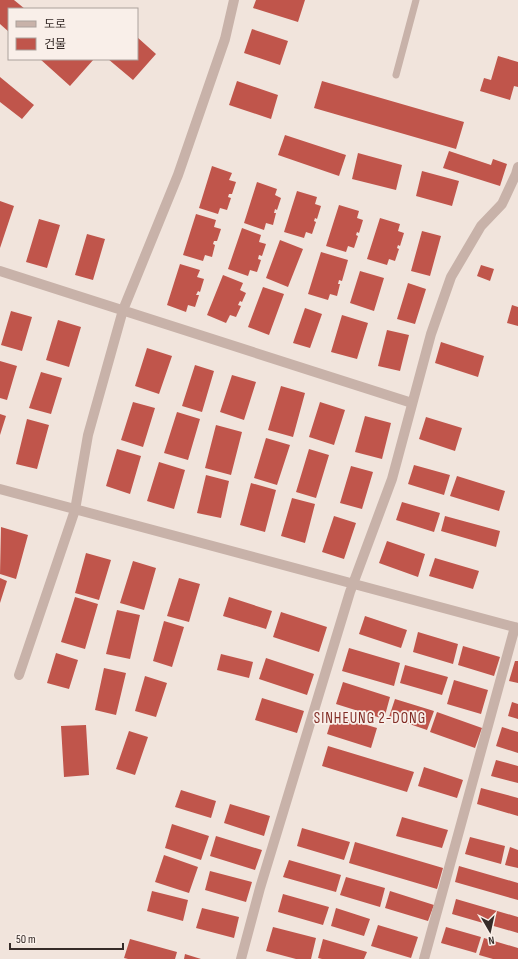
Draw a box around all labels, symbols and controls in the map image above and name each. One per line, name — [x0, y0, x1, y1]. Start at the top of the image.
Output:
legend — [8, 8, 138, 60]
text: 도로 — [44, 17, 66, 32]
text: 건물 — [44, 37, 66, 52]
district label: SINHEUNG 2-DONG — [314, 709, 426, 728]
north arrow — [470, 911, 510, 951]
scale bar — [10, 925, 123, 951]
text: 50 m — [16, 932, 36, 947]
text: N — [487, 934, 495, 947]

